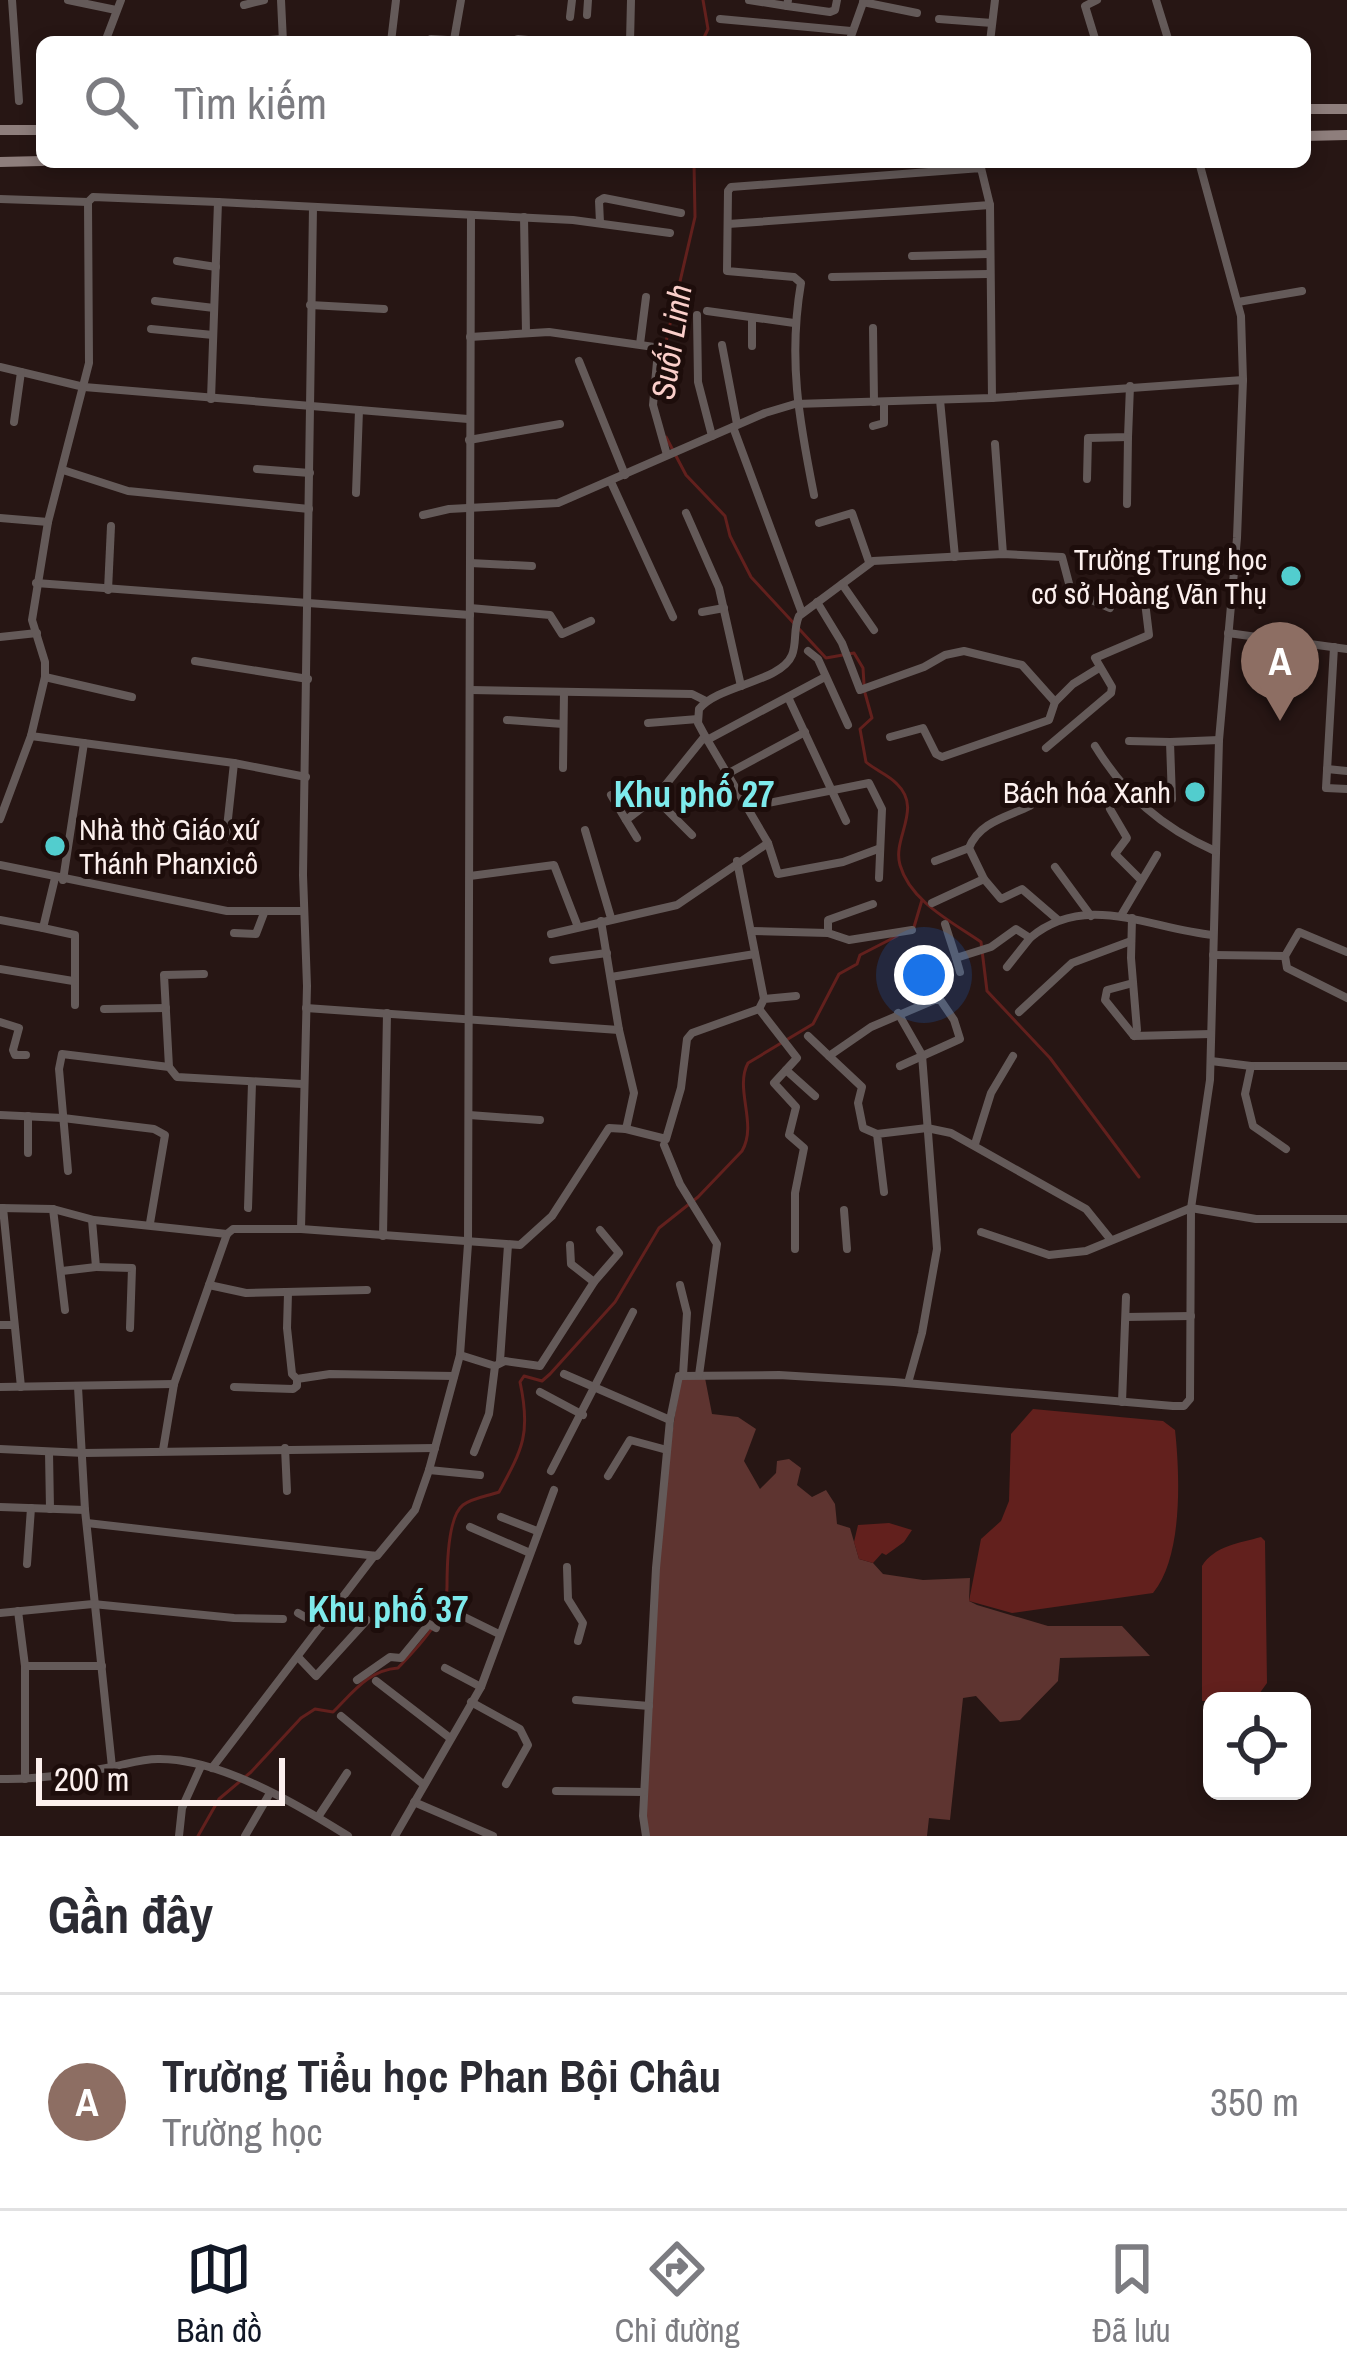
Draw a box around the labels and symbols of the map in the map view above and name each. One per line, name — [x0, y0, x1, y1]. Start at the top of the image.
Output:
water label: Suối Linh — [640, 281, 702, 403]
place label: Trường Trung học cơ sở Hoàng Văn Thụ — [1031, 539, 1267, 613]
marker: Trường Trung học cơ sở Hoàng Văn Thụ — [1278, 563, 1304, 589]
pin: A — [1241, 622, 1319, 721]
district label: Khu phố 27 — [614, 770, 774, 818]
place label: Bách hóa Xanh — [1003, 772, 1171, 812]
marker: Bách hóa Xanh — [1182, 779, 1208, 805]
place label: Nhà thờ Giáo xứ Thánh Phanxicô — [79, 809, 259, 883]
marker: Nhà thờ Giáo xứ Thánh Phanxicô — [42, 833, 68, 859]
your location — [894, 945, 954, 1005]
district label: Khu phố 37 — [308, 1585, 468, 1633]
scale bar — [36, 1752, 285, 1805]

